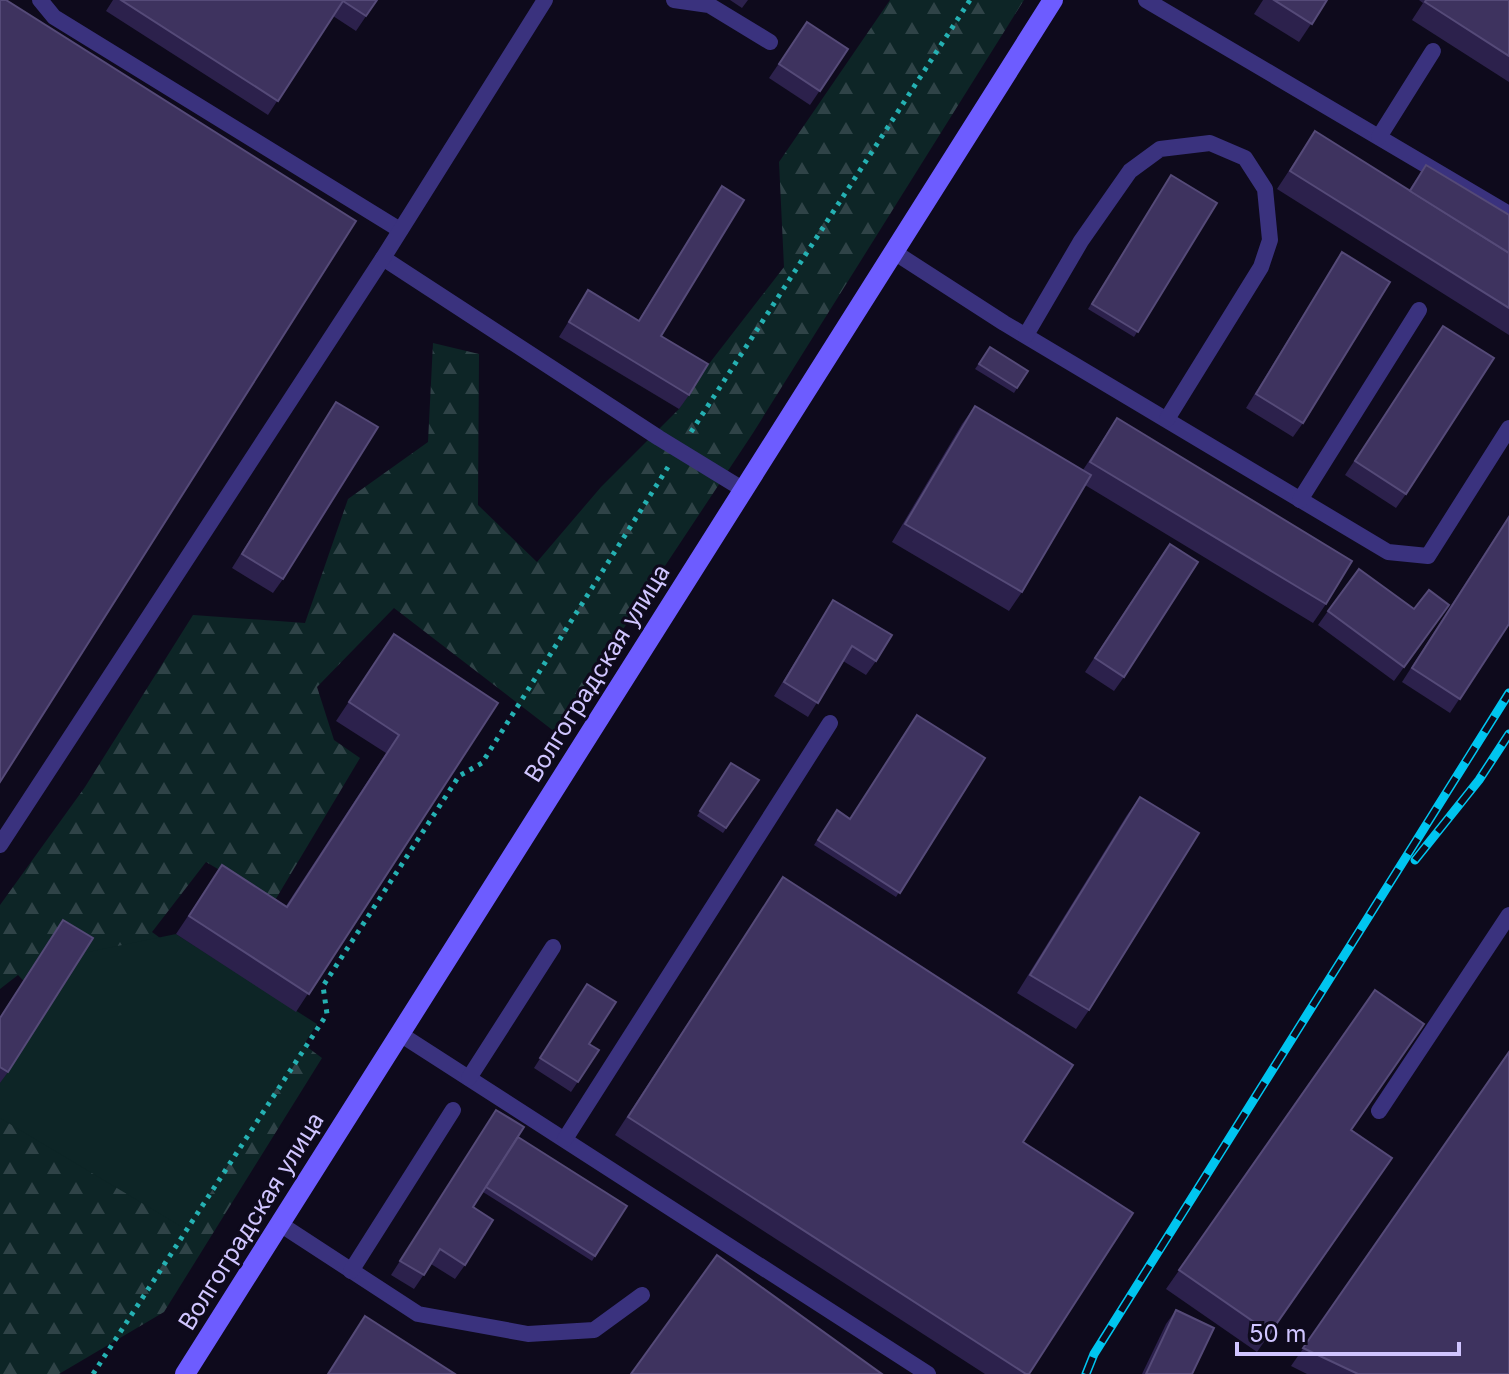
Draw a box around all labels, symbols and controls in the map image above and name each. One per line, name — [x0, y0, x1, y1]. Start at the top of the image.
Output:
street label: Волгоградская улица — [518, 559, 676, 787]
street label: Волгоградская улица — [172, 1107, 330, 1335]
scale bar — [1237, 1306, 1459, 1356]
text: 50 m — [1249, 1319, 1307, 1348]

